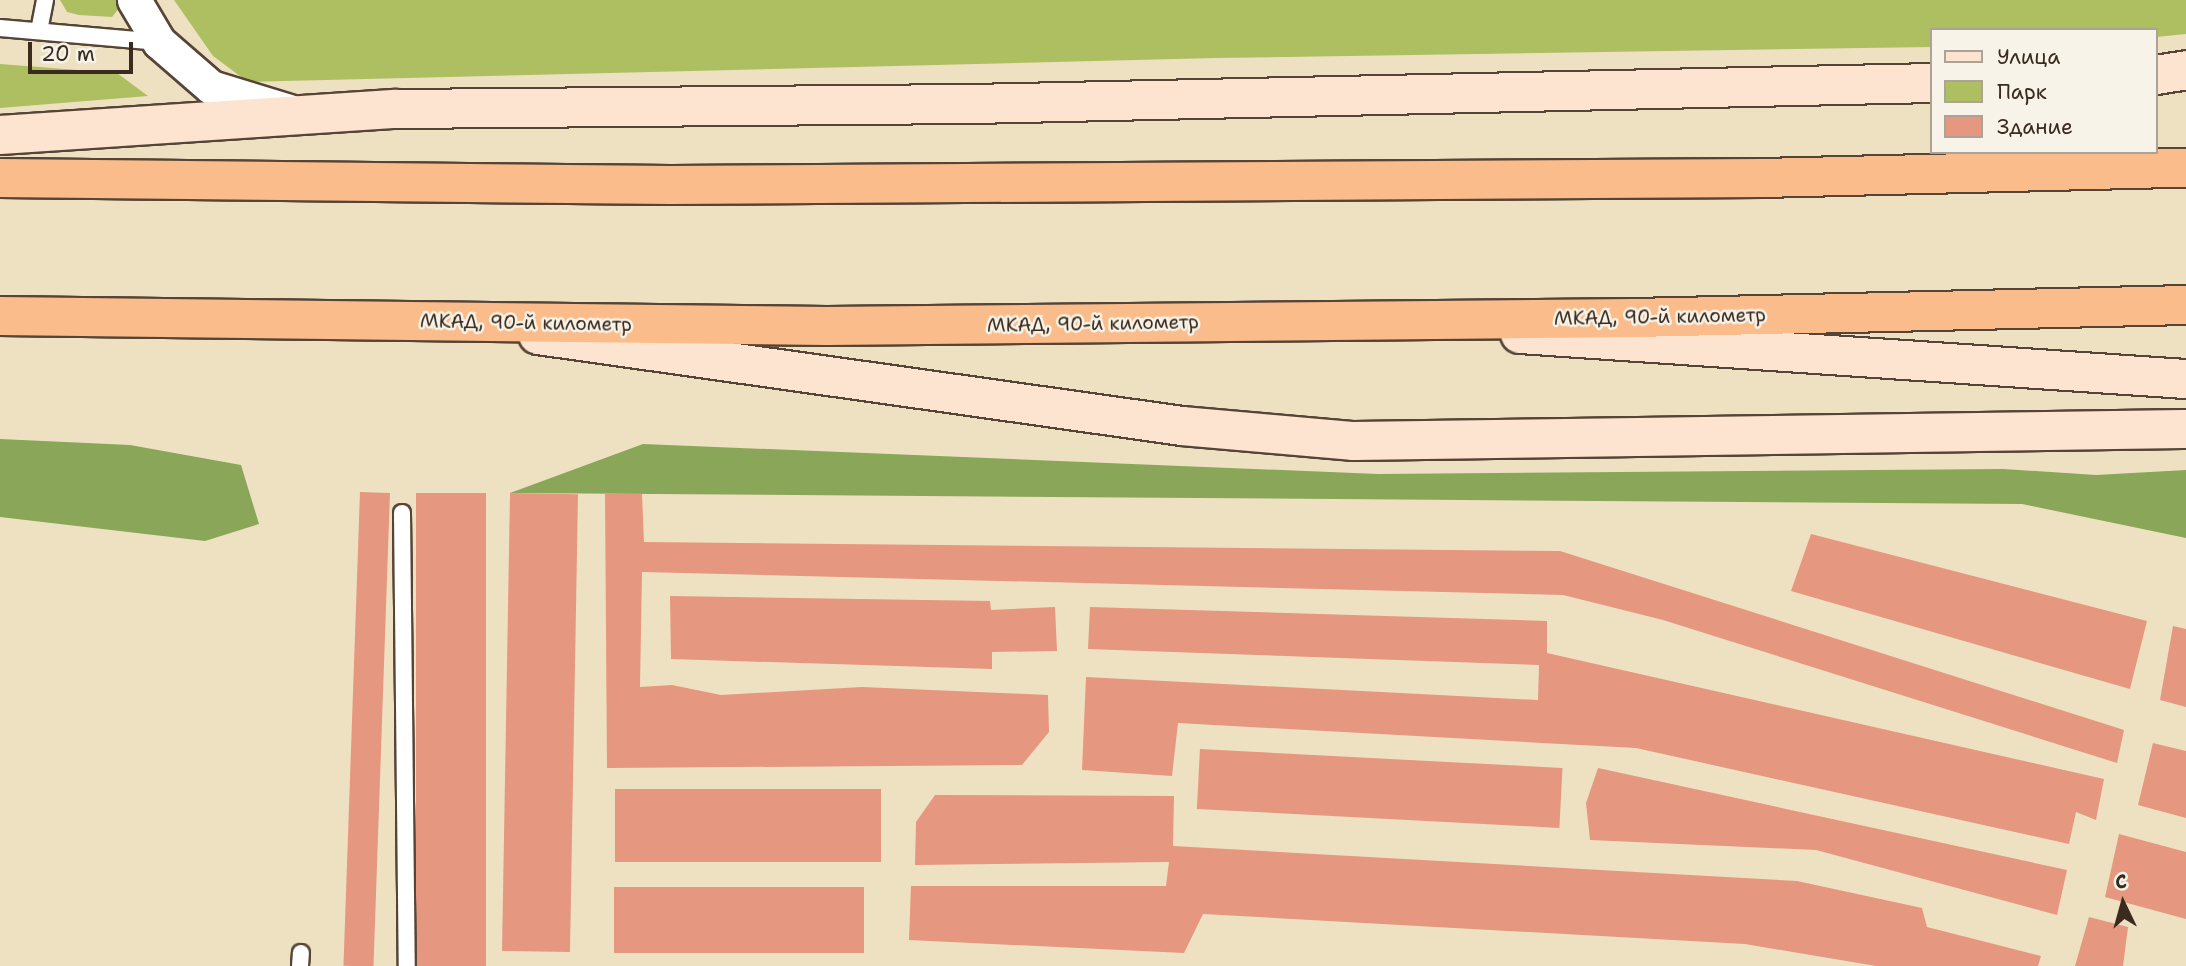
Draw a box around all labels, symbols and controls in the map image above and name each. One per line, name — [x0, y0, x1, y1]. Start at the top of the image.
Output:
scale bar — [32, 28, 136, 72]
legend — [1930, 28, 2158, 154]
text: 20 m — [41, 40, 95, 68]
text: Улица — [1997, 43, 2060, 71]
text: Парк — [1997, 78, 2047, 106]
text: Здание — [1997, 113, 2073, 141]
street label: МКАД, 90-й километр — [1554, 304, 1766, 330]
street label: МКАД, 90-й километр — [420, 310, 632, 336]
street label: МКАД, 90-й километр — [987, 311, 1199, 337]
north arrow — [2088, 868, 2158, 938]
text: С — [2114, 869, 2128, 895]

